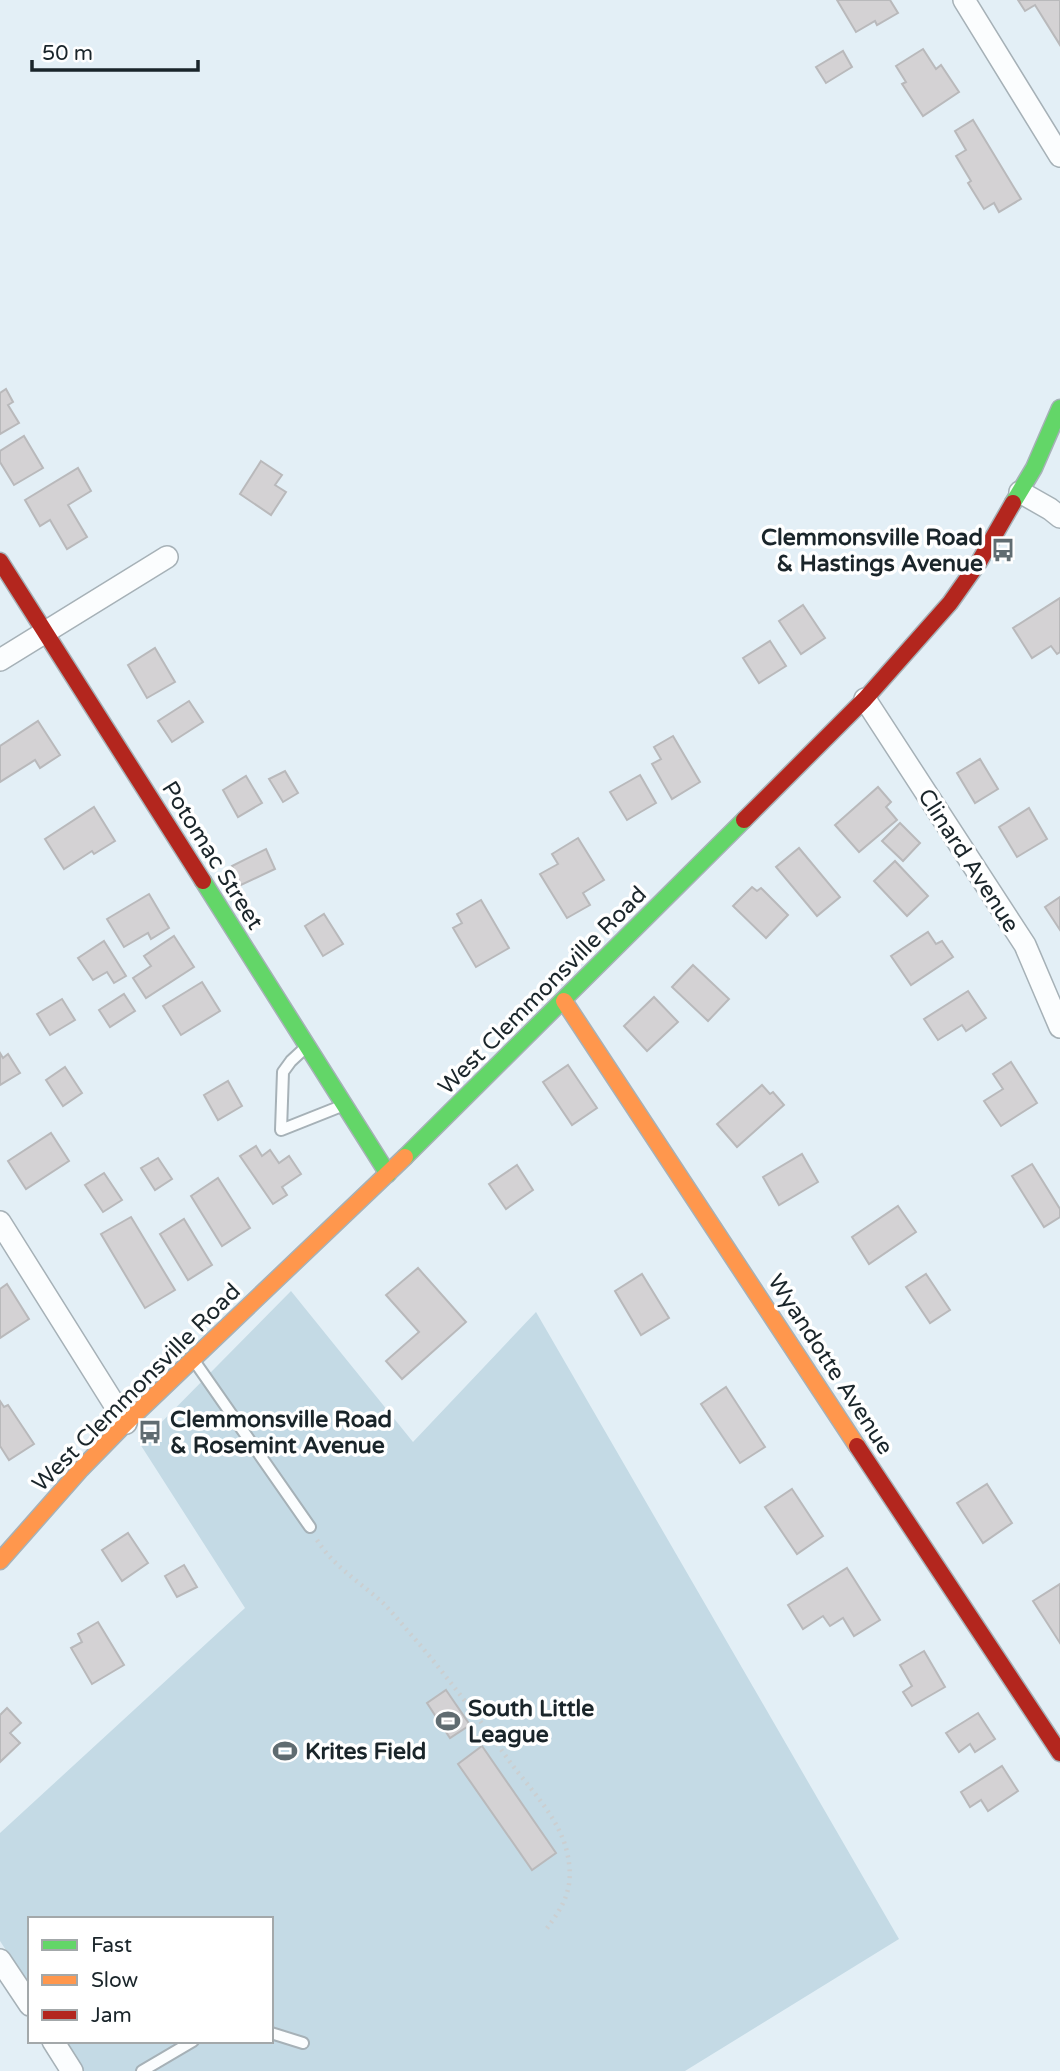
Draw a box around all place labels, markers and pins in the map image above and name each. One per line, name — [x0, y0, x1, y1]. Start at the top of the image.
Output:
place label: Clemmonsville Road & Hastings Avenue — [761, 524, 983, 578]
bus stop icon: Clemmonsville Road & Hastings Avenue — [989, 536, 1017, 564]
place label: Clemmonsville Road & Rosemint Avenue — [170, 1406, 392, 1460]
bus stop icon: Clemmonsville Road & Rosemint Avenue — [136, 1418, 164, 1446]
place label: South Little League — [468, 1695, 594, 1749]
sports icon: South Little League — [434, 1707, 462, 1735]
sports icon: Krites Field — [271, 1737, 299, 1765]
place label: Krites Field — [305, 1738, 426, 1766]

